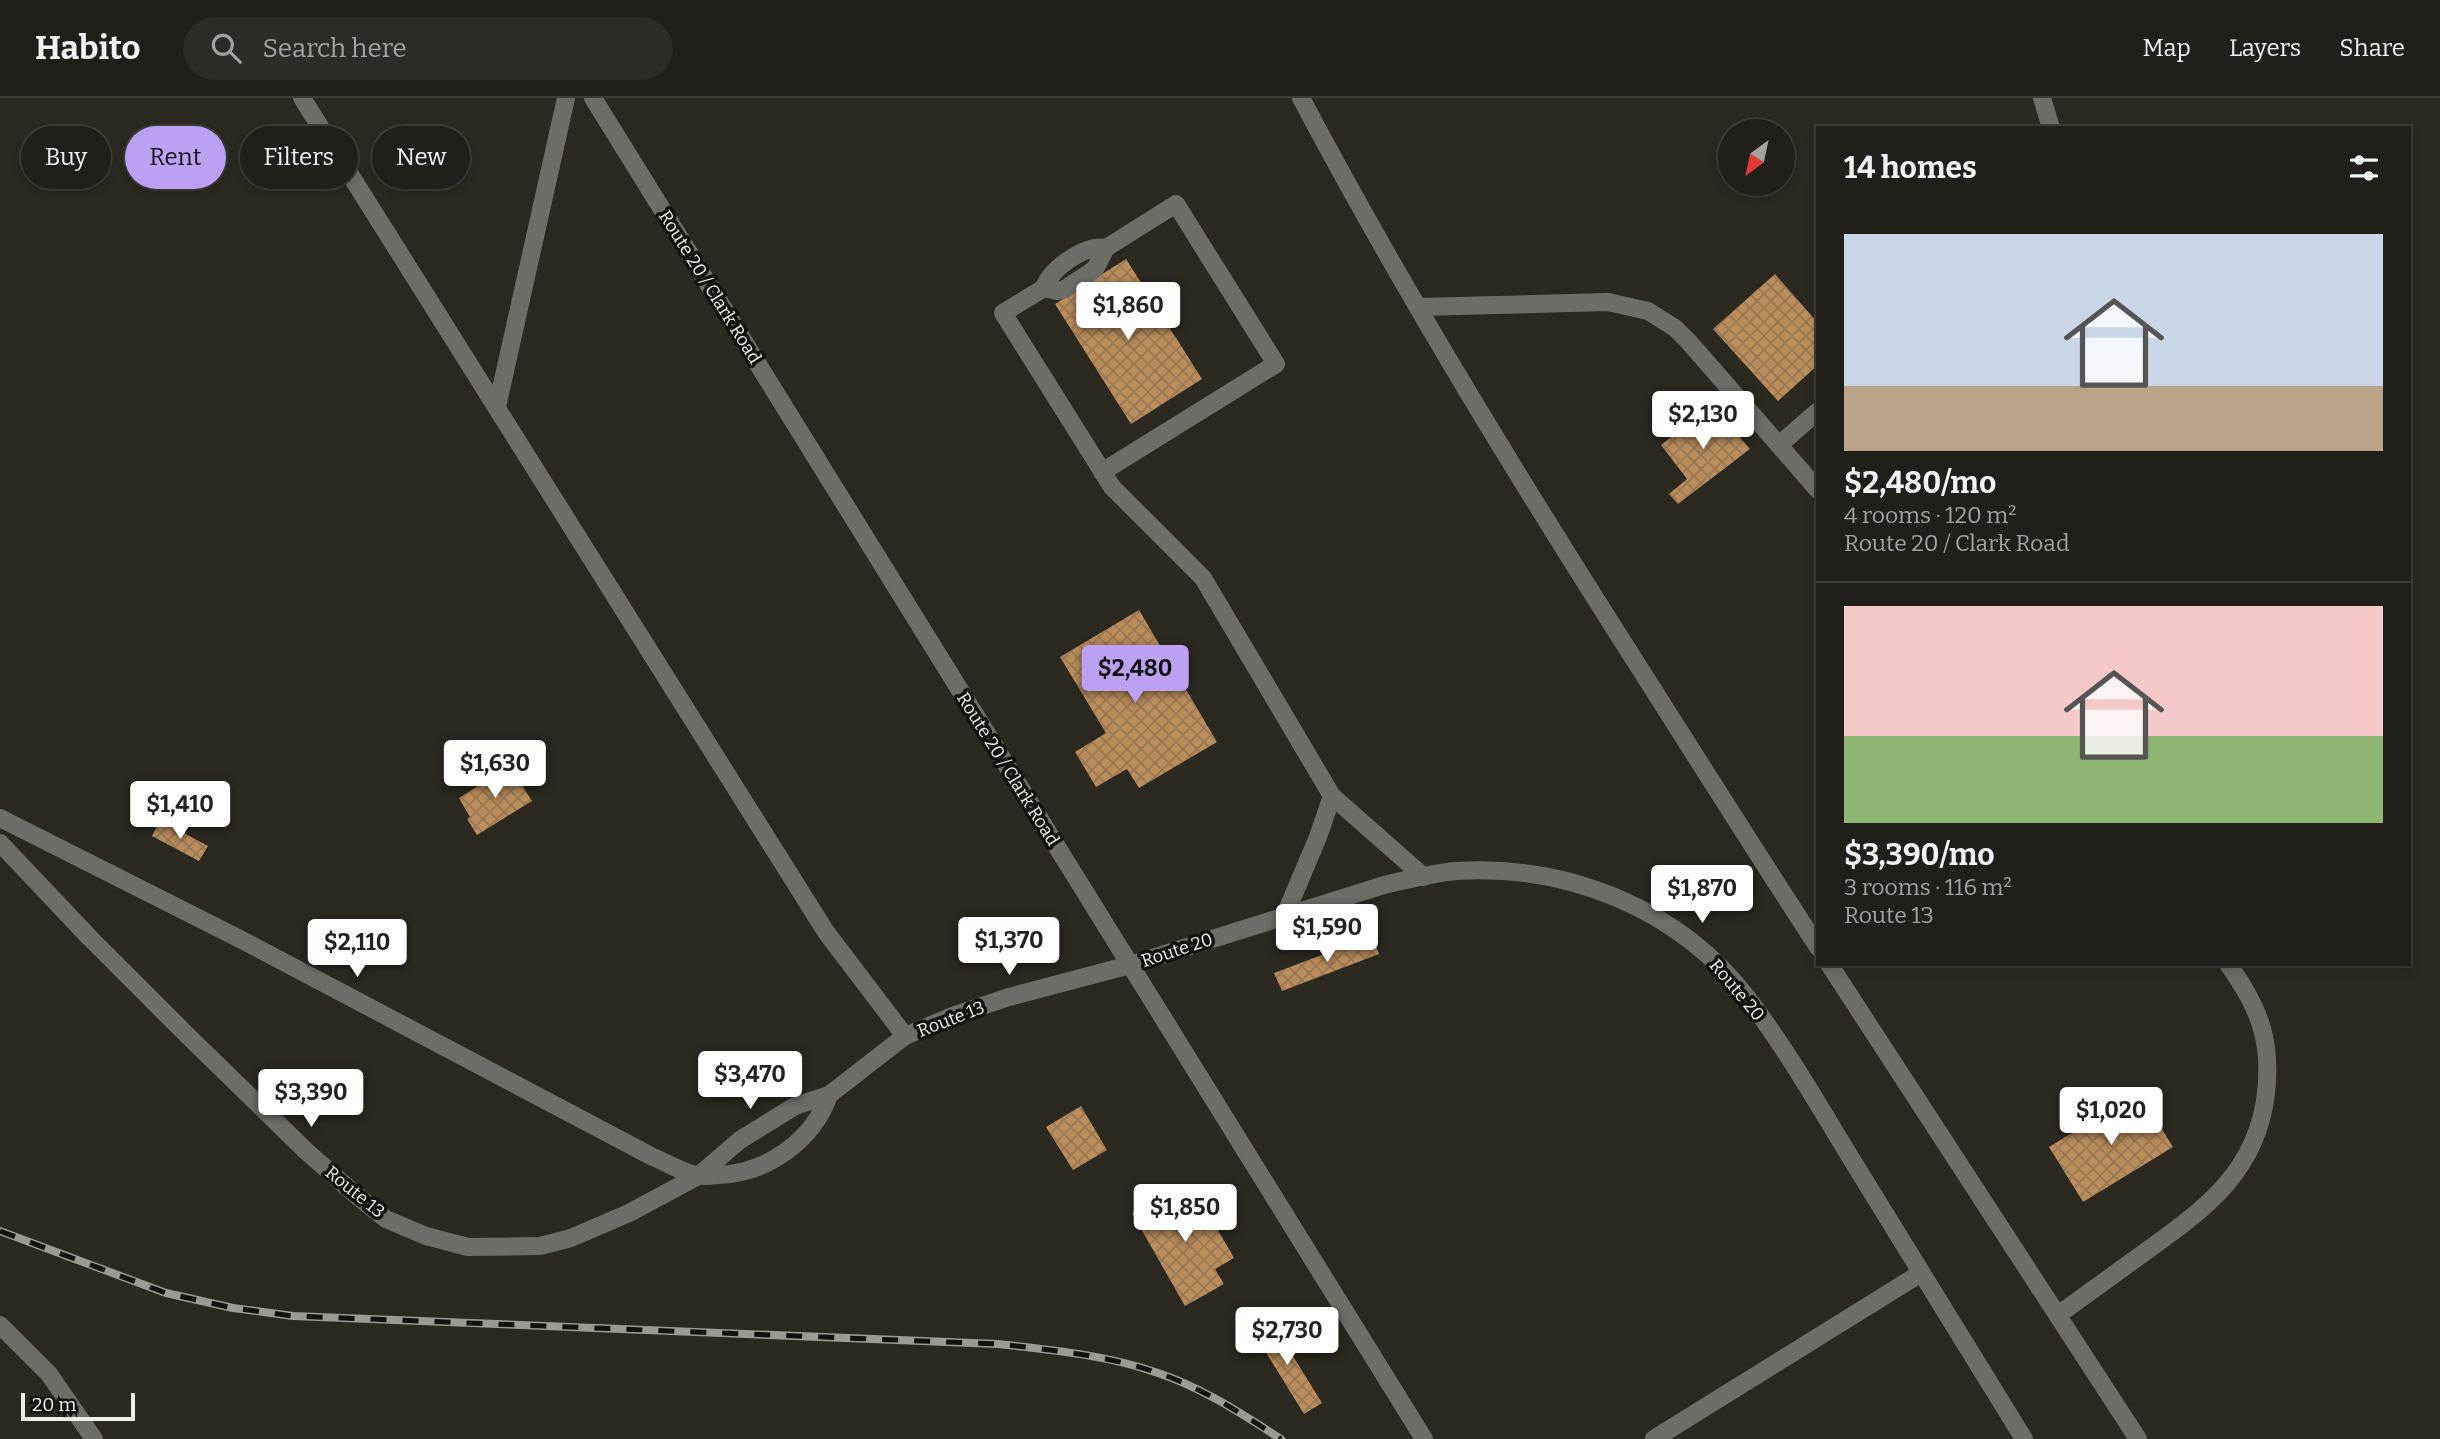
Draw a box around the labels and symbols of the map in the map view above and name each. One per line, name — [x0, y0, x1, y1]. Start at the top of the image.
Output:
north arrow — [1718, 119, 1796, 196]
street label: Route 20 / Clark Road — [654, 206, 766, 368]
pin: $1,860 — [1071, 282, 1185, 342]
pin: $2,130 — [1646, 392, 1760, 451]
pin: $2,480 — [1078, 646, 1192, 705]
street label: Route 20 / Clark Road — [952, 688, 1064, 850]
pin: $1,630 — [438, 740, 552, 800]
pin: $1,410 — [123, 782, 237, 841]
pin: $1,870 — [1645, 866, 1759, 925]
pin: $1,590 — [1270, 904, 1384, 964]
pin: $1,370 — [952, 918, 1066, 977]
pin: $2,110 — [300, 920, 414, 979]
street label: Route 20 — [1138, 928, 1216, 972]
street label: Route 20 — [1705, 955, 1769, 1025]
street label: Route 13 — [914, 996, 988, 1042]
pin: $3,470 — [693, 1052, 807, 1111]
pin: $3,390 — [254, 1070, 368, 1129]
pin: $1,020 — [2054, 1088, 2168, 1147]
street label: Route 13 — [321, 1161, 389, 1223]
pin: $1,850 — [1128, 1184, 1242, 1244]
pin: $2,730 — [1230, 1308, 1344, 1367]
scale bar — [21, 1390, 135, 1422]

